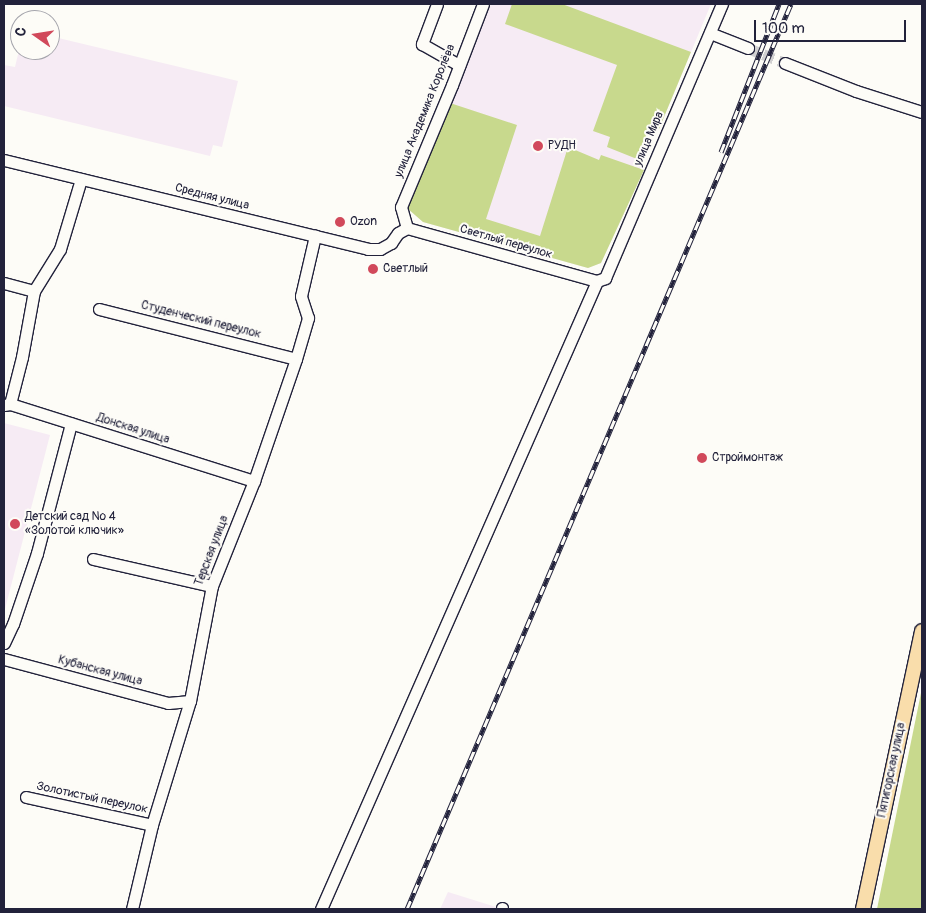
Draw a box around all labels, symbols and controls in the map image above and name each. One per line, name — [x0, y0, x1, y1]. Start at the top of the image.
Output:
north arrow — [10, 10, 60, 60]
scale bar — [756, 10, 908, 42]
text: 100 m — [762, 19, 805, 38]
text: С — [12, 26, 30, 38]
street label: улица Академика Королёва — [392, 42, 458, 180]
street label: улица Мира — [631, 110, 667, 168]
place label: РУДН — [548, 139, 576, 153]
marker: РУДН — [532, 140, 544, 152]
street label: Средняя улица — [173, 181, 251, 213]
place label: Ozon — [350, 215, 377, 229]
marker: Ozon — [334, 216, 346, 228]
street label: Светлый переулок — [458, 222, 554, 262]
place label: Светлый — [383, 262, 428, 276]
marker: Светлый — [367, 263, 379, 275]
street label: Студенческий переулок — [139, 298, 263, 342]
street label: Донская улица — [95, 410, 171, 448]
place label: Строймонтаж — [712, 451, 783, 465]
marker: Строймонтаж — [696, 452, 708, 464]
place label: Детский сад № 4 «Золотой ключик» — [25, 510, 124, 538]
street label: Терская улица — [192, 514, 232, 588]
marker: Детский сад № 4 «Золотой ключик» — [9, 518, 21, 530]
street label: Кубанская улица — [56, 653, 144, 689]
street label: Пятигорская улица — [875, 721, 909, 819]
street label: Золотистый переулок — [35, 779, 149, 817]

